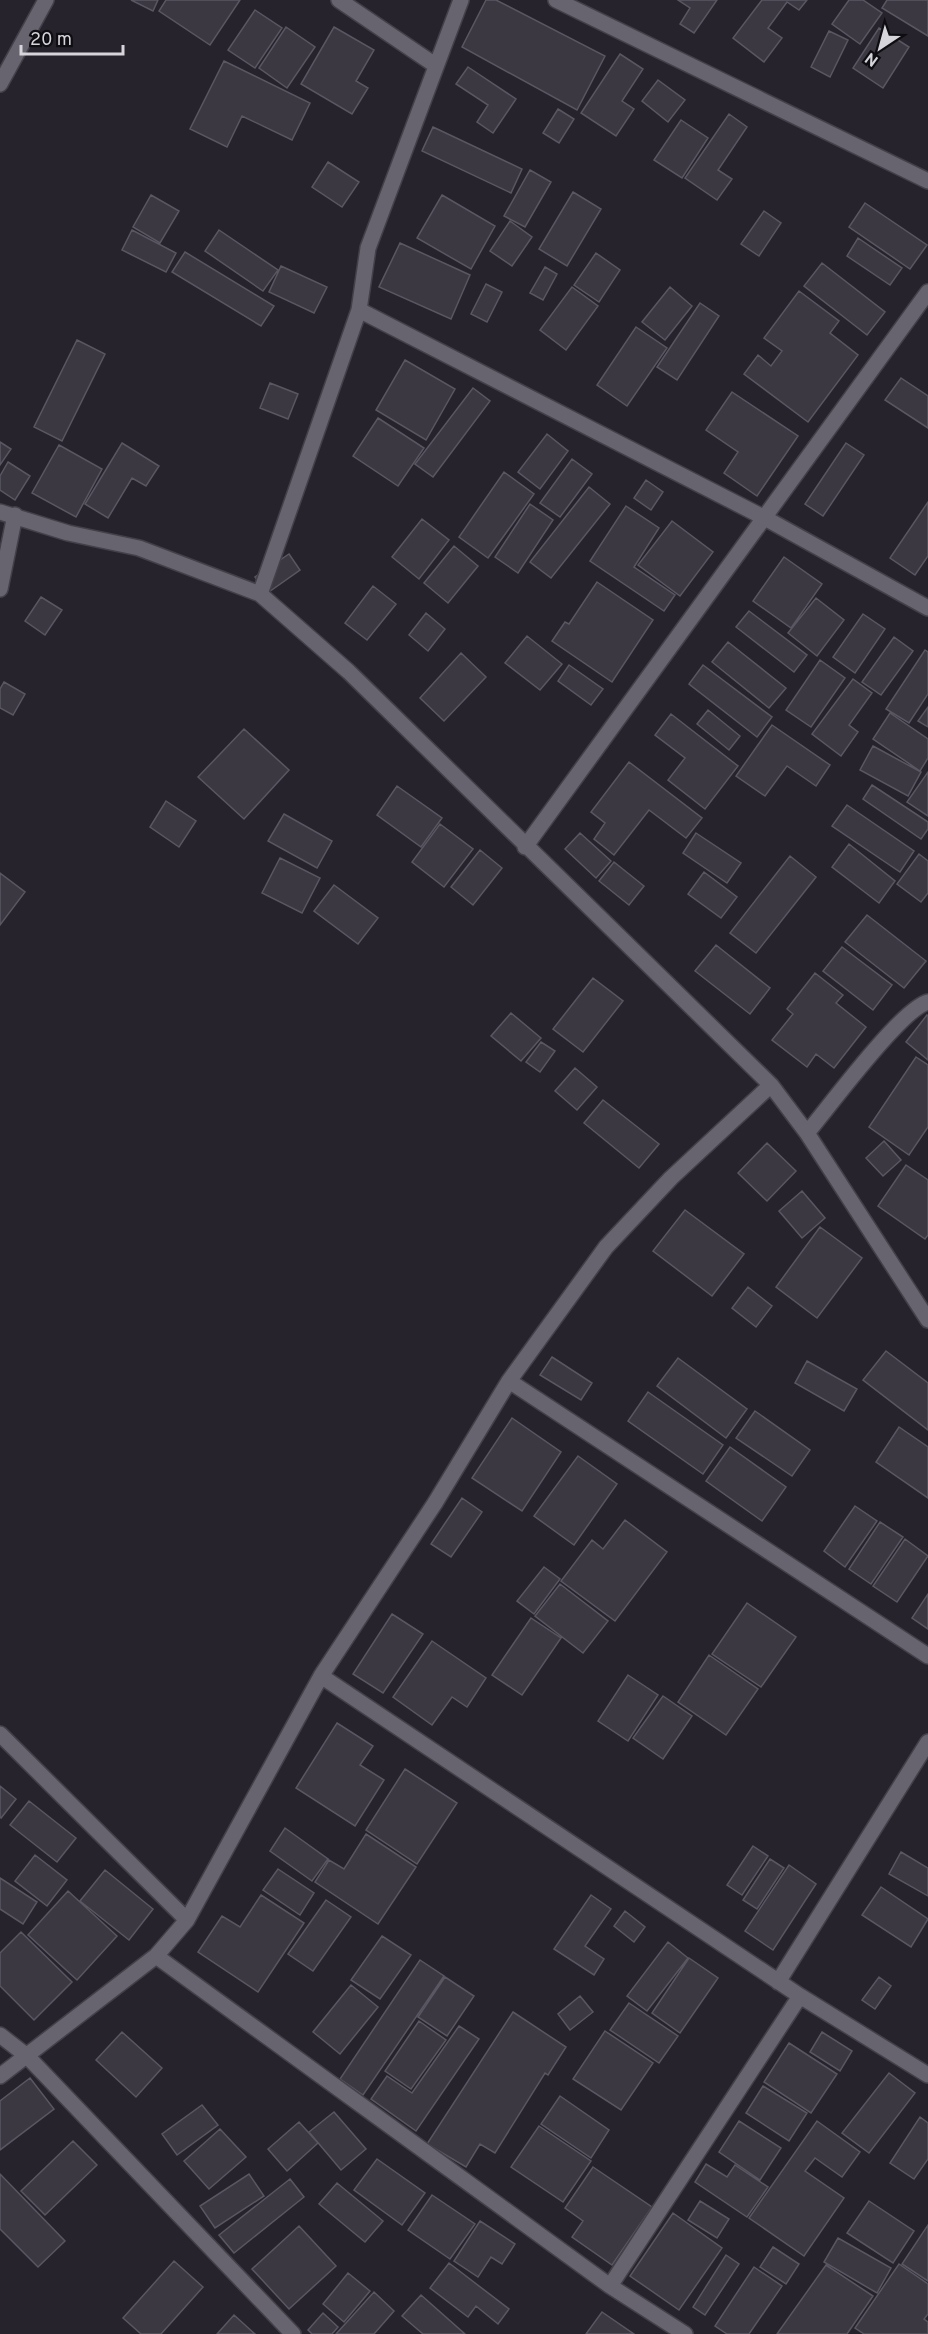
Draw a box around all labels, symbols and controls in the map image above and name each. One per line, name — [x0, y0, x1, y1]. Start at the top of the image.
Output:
scale bar — [21, 18, 123, 56]
north arrow — [850, 18, 910, 78]
text: 20 m — [30, 29, 72, 52]
text: N — [862, 47, 883, 70]

